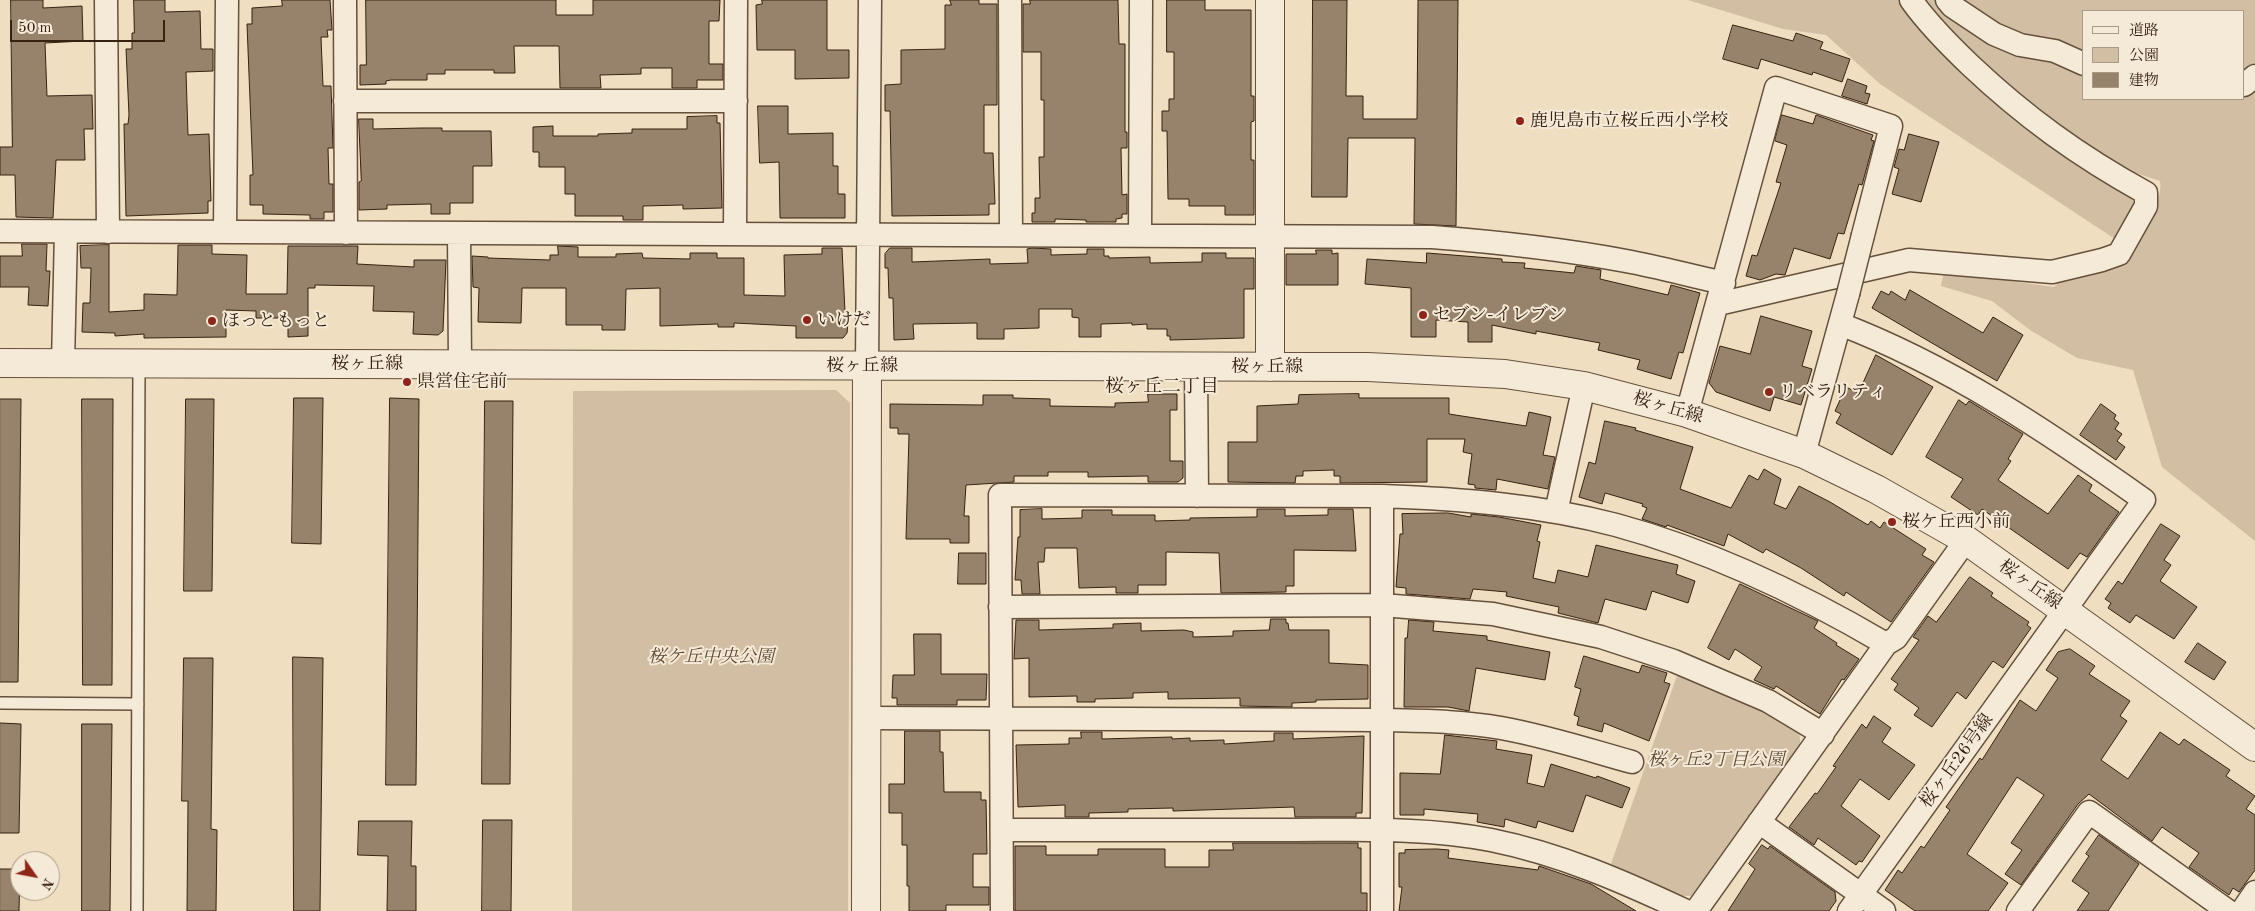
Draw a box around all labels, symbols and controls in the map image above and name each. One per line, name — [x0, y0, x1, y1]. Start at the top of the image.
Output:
scale bar — [12, 10, 168, 42]
legend — [2082, 10, 2245, 100]
text: 50 m — [18, 21, 52, 36]
text: 道路 — [2129, 24, 2159, 39]
text: 公園 — [2129, 49, 2159, 64]
text: 建物 — [2129, 74, 2159, 89]
place label: 鹿児島市立桜丘西小学校 — [1530, 110, 1728, 132]
marker: 鹿児島市立桜丘西小学校 — [1514, 115, 1526, 127]
place label: セブン-イレブン — [1433, 304, 1566, 326]
place label: いけだ — [817, 309, 871, 331]
marker: セブン-イレブン — [1417, 309, 1429, 321]
place label: ほっともっと — [222, 310, 330, 332]
marker: いけだ — [801, 314, 813, 326]
marker: ほっともっと — [206, 315, 218, 327]
street label: 桜ヶ丘線 — [331, 353, 403, 375]
street label: 桜ヶ丘線 — [826, 355, 898, 377]
street label: 桜ヶ丘線 — [1231, 356, 1303, 378]
place label: 県営住宅前 — [417, 371, 507, 393]
marker: 県営住宅前 — [401, 376, 413, 388]
district label: 桜ヶ丘二丁目 — [1105, 376, 1219, 398]
place label: リベラリティ — [1779, 381, 1887, 403]
marker: リベラリティ — [1763, 386, 1775, 398]
street label: 桜ヶ丘線 — [1630, 388, 1706, 428]
place label: 桜ケ丘西小前 — [1902, 511, 2010, 533]
marker: 桜ケ丘西小前 — [1886, 516, 1898, 528]
street label: 桜ヶ丘線 — [1994, 556, 2066, 614]
park label: 桜ケ丘中央公園 — [648, 646, 774, 668]
street label: 桜ヶ丘26号線 — [1916, 710, 1998, 812]
park label: 桜ヶ丘2丁目公園 — [1648, 749, 1784, 771]
north arrow — [10, 851, 60, 901]
text: N — [38, 875, 56, 892]

